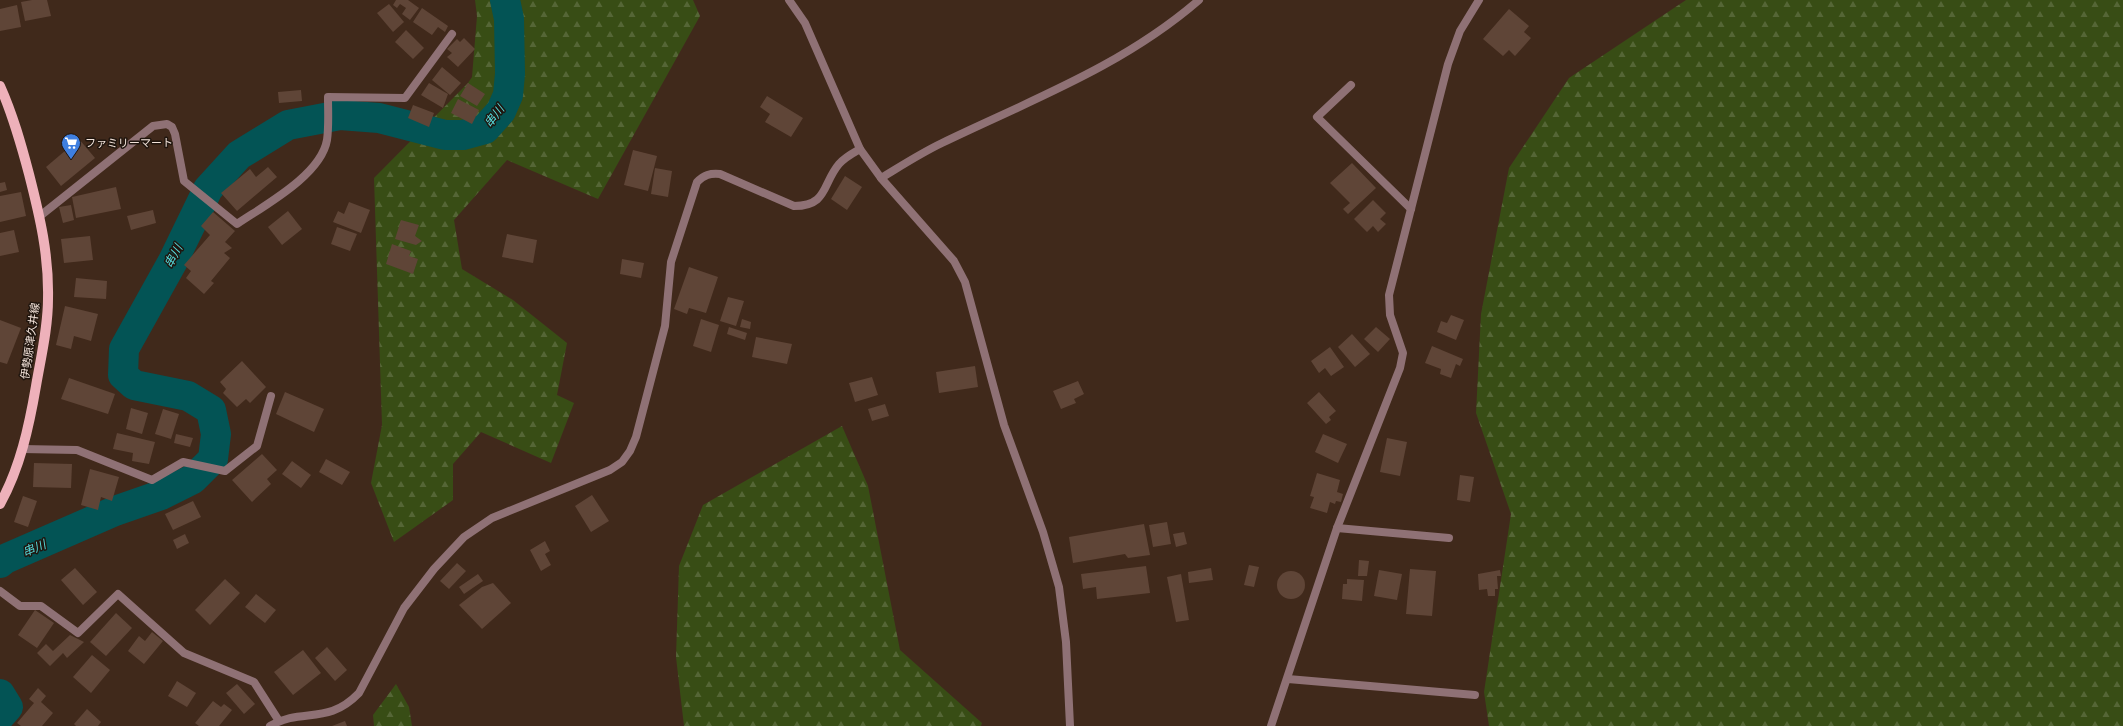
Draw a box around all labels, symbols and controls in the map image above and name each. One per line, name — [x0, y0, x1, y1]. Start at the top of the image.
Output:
water label: 串川 — [481, 100, 508, 130]
supermarket icon: ファミリーマート — [60, 132, 82, 160]
place label: ファミリーマート — [85, 136, 173, 150]
water label: 串川 — [161, 240, 186, 270]
street label: 伊勢原津久井線 — [18, 302, 42, 380]
water label: 串川 — [20, 536, 50, 560]

